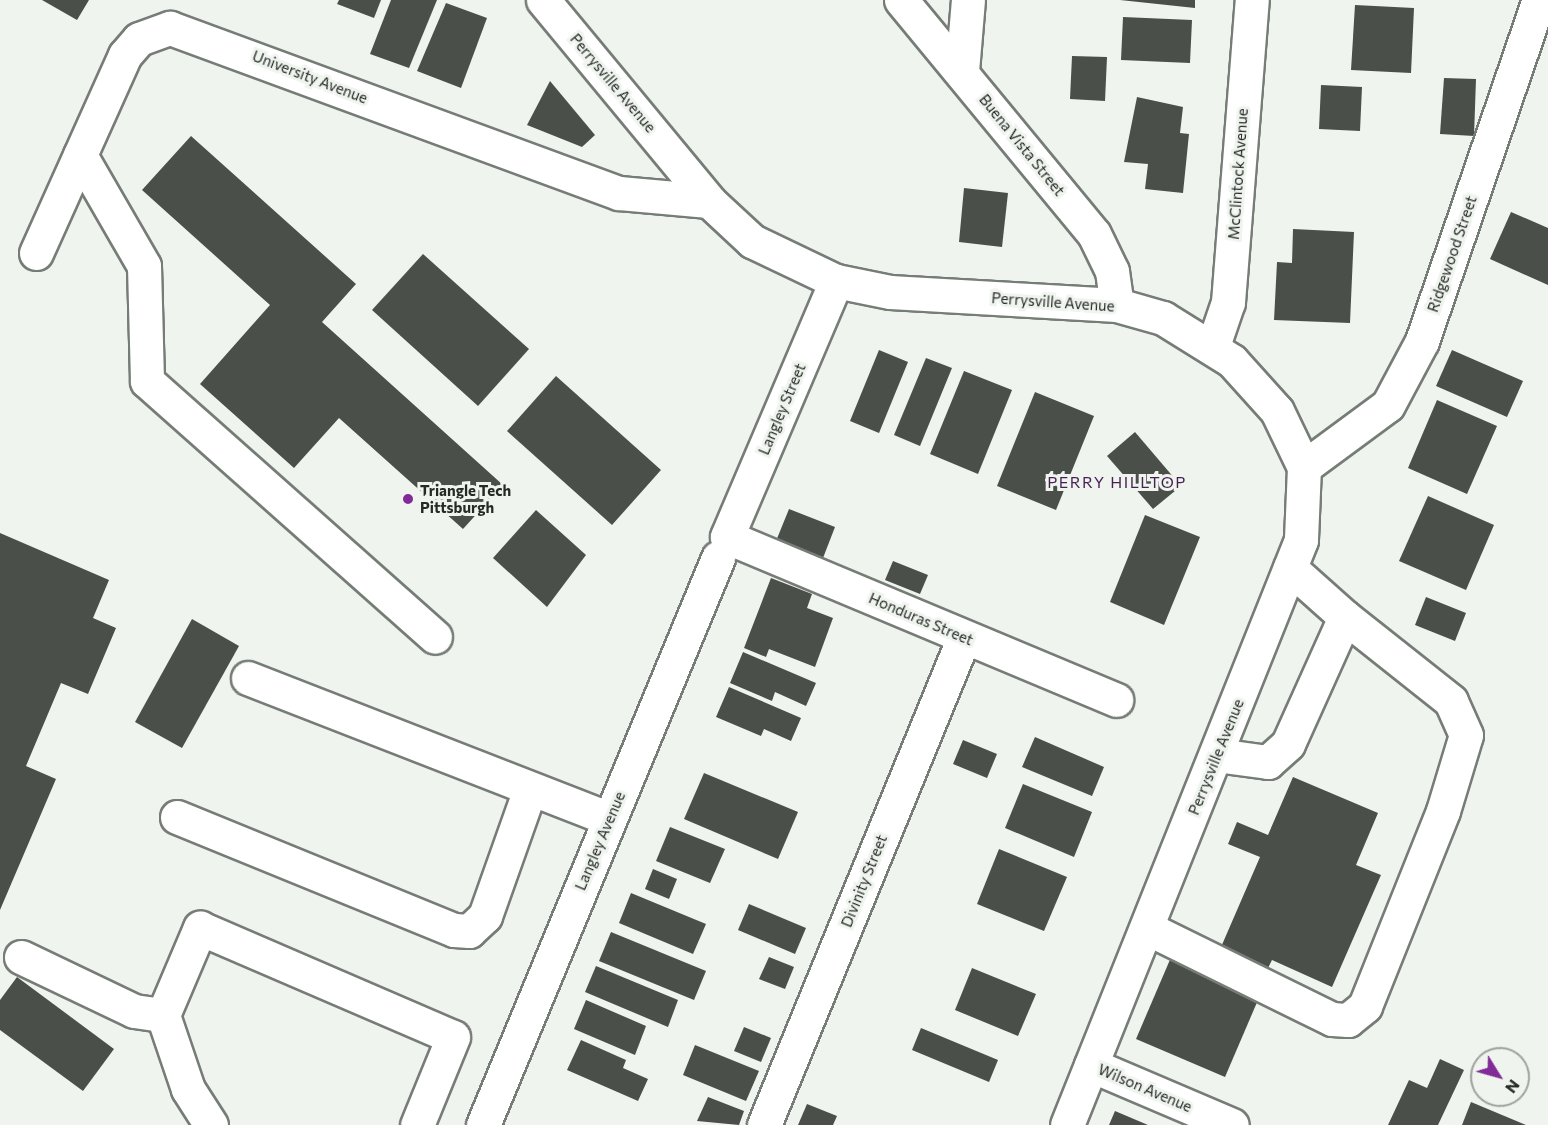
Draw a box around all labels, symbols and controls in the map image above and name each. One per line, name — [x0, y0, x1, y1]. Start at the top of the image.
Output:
street label: Perrysville Avenue — [566, 30, 660, 136]
street label: University Avenue — [250, 47, 370, 107]
street label: Buena Vista Street — [976, 91, 1068, 199]
street label: McClintock Avenue — [1224, 108, 1252, 240]
street label: Ridgewood Street — [1424, 193, 1480, 315]
street label: Perrysville Avenue — [991, 289, 1115, 315]
street label: Langley Street — [755, 361, 809, 457]
district label: PERRY HILLTOP — [1047, 472, 1187, 492]
place label: Triangle Tech Pittsburgh — [420, 481, 511, 516]
marker: Triangle Tech Pittsburgh — [401, 492, 415, 506]
street label: Honduras Street — [866, 589, 976, 649]
street label: Perrysville Avenue — [1185, 696, 1247, 818]
street label: Langley Avenue — [571, 789, 629, 893]
street label: Divinity Street — [837, 832, 891, 930]
north arrow — [1470, 1047, 1530, 1107]
street label: Wilson Avenue — [1095, 1060, 1195, 1116]
text: N — [1502, 1076, 1524, 1097]

